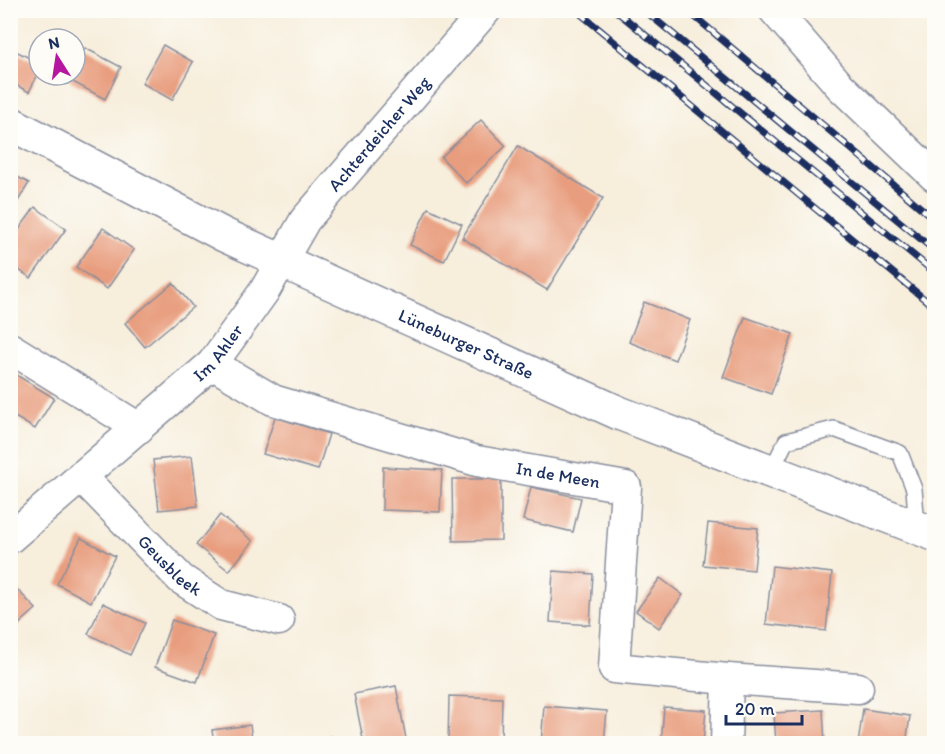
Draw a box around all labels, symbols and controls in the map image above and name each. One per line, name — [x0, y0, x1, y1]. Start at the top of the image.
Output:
north arrow — [27, 27, 87, 87]
text: N — [47, 32, 61, 53]
street label: Achterdeicher Weg — [324, 71, 436, 196]
street label: Lüneburger Straße — [395, 304, 537, 384]
street label: Im Ahler — [189, 319, 248, 386]
street label: In de Meen — [514, 457, 602, 493]
street label: Geusbleek — [133, 530, 206, 601]
scale bar — [726, 688, 802, 726]
text: 20 m — [735, 698, 775, 720]

